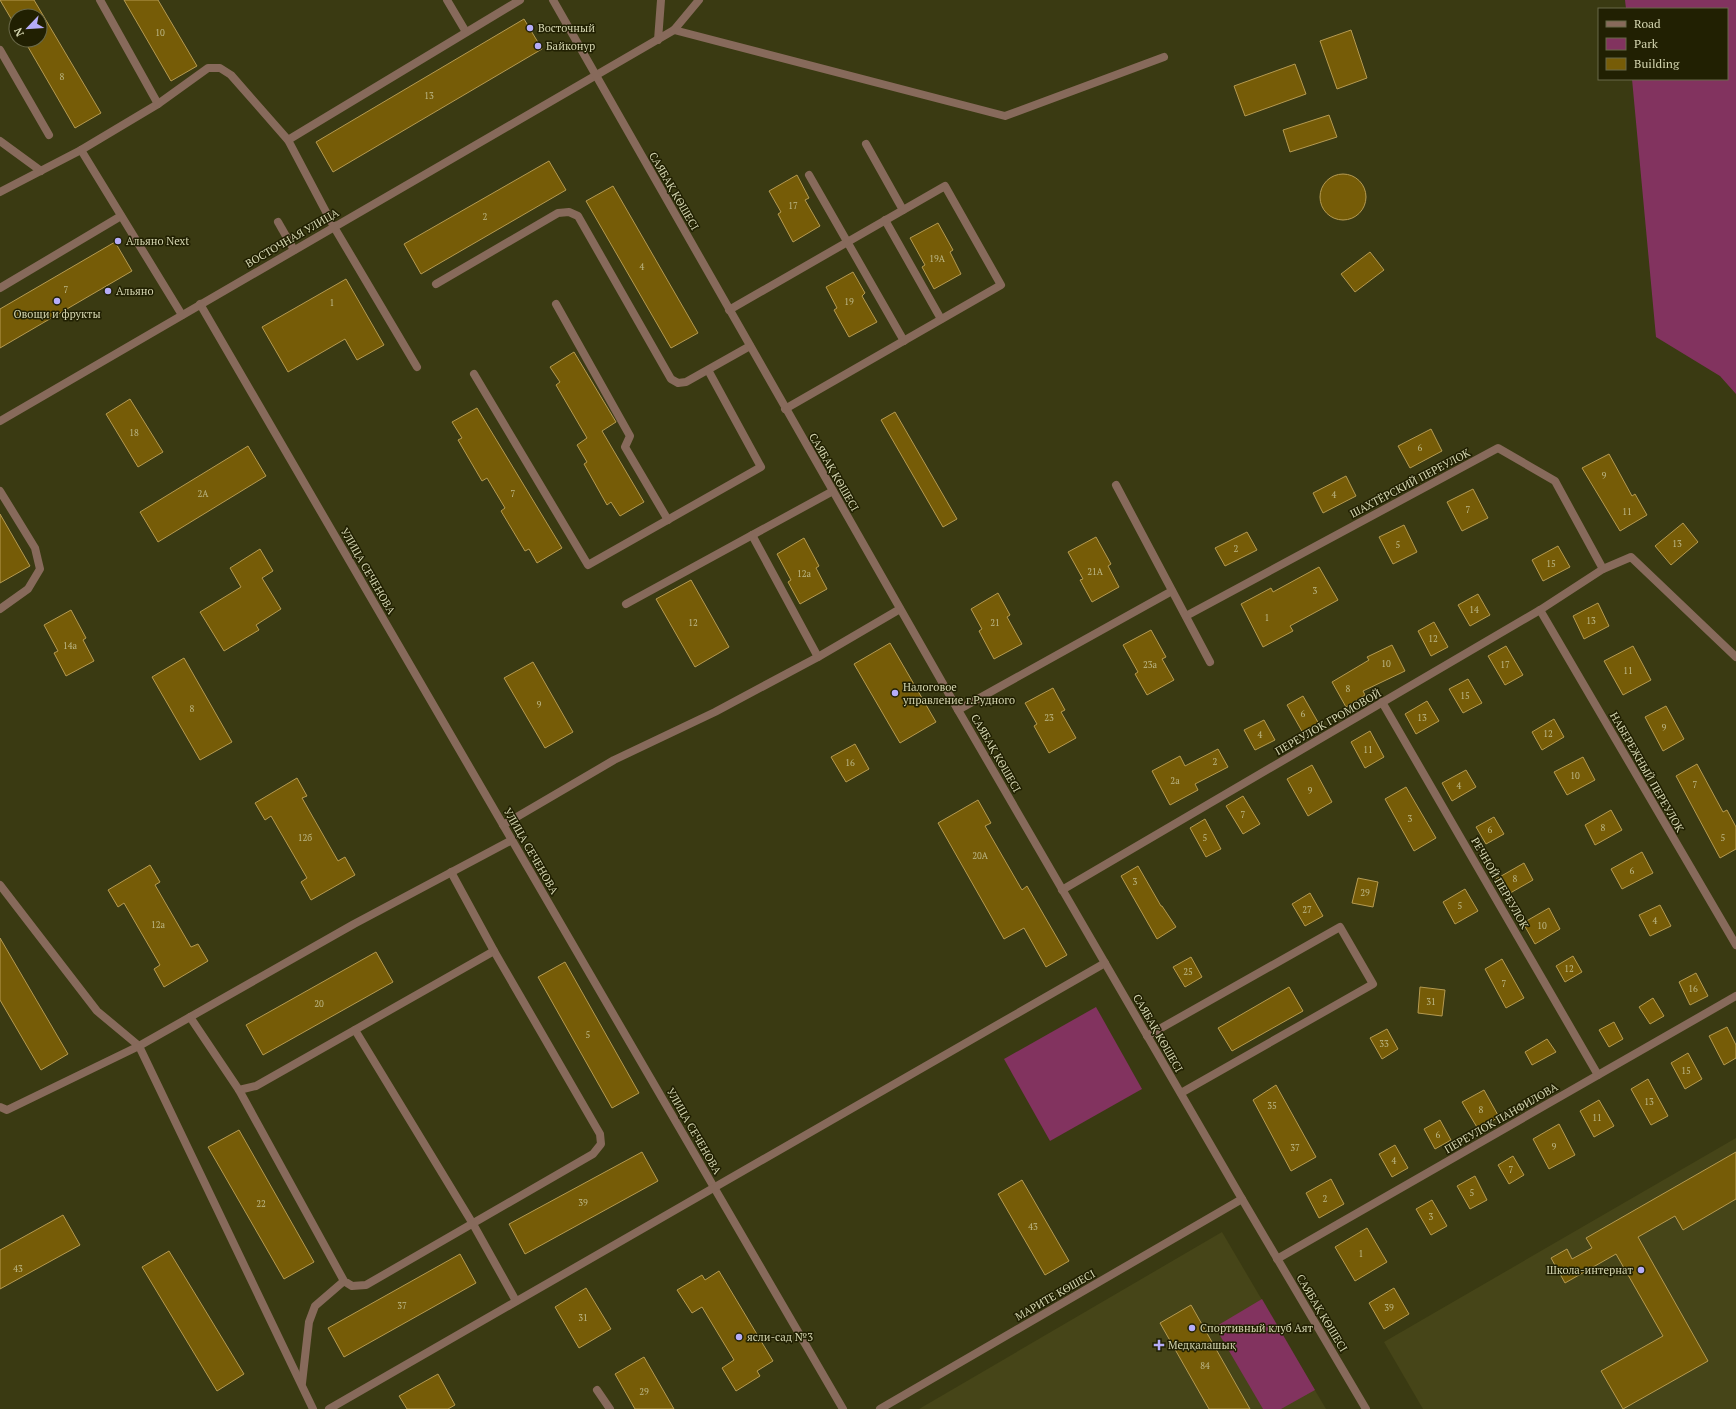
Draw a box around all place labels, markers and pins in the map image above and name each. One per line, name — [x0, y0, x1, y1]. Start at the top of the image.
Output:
place label: Восточный — [538, 21, 595, 35]
marker: Восточный — [525, 23, 535, 33]
place label: Байконур — [546, 39, 595, 53]
marker: Байконур — [533, 41, 543, 51]
place label: Альяно Next — [126, 234, 189, 248]
marker: Альяно Next — [113, 236, 123, 246]
place label: Альяно — [116, 284, 154, 298]
marker: Альяно — [103, 286, 113, 296]
marker: Овощи и фрукты — [52, 296, 62, 306]
place label: Овощи и фрукты — [13, 307, 101, 321]
place label: Налоговое управление г.Рудного — [902, 680, 1015, 707]
marker: Налоговое управление г.Рудного — [890, 688, 900, 698]
place label: Школа-интернат — [1547, 1263, 1634, 1277]
marker: Школа-интернат — [1636, 1265, 1646, 1275]
place label: Спортивный клуб Аят — [1200, 1321, 1314, 1335]
marker: Спортивный клуб Аят — [1187, 1323, 1197, 1333]
place label: ясли-сад №3 — [747, 1330, 813, 1344]
marker: ясли-сад №3 — [734, 1332, 744, 1342]
place label: Медқалашық — [1168, 1338, 1237, 1352]
marker: Медқалашық — [1153, 1339, 1165, 1351]

